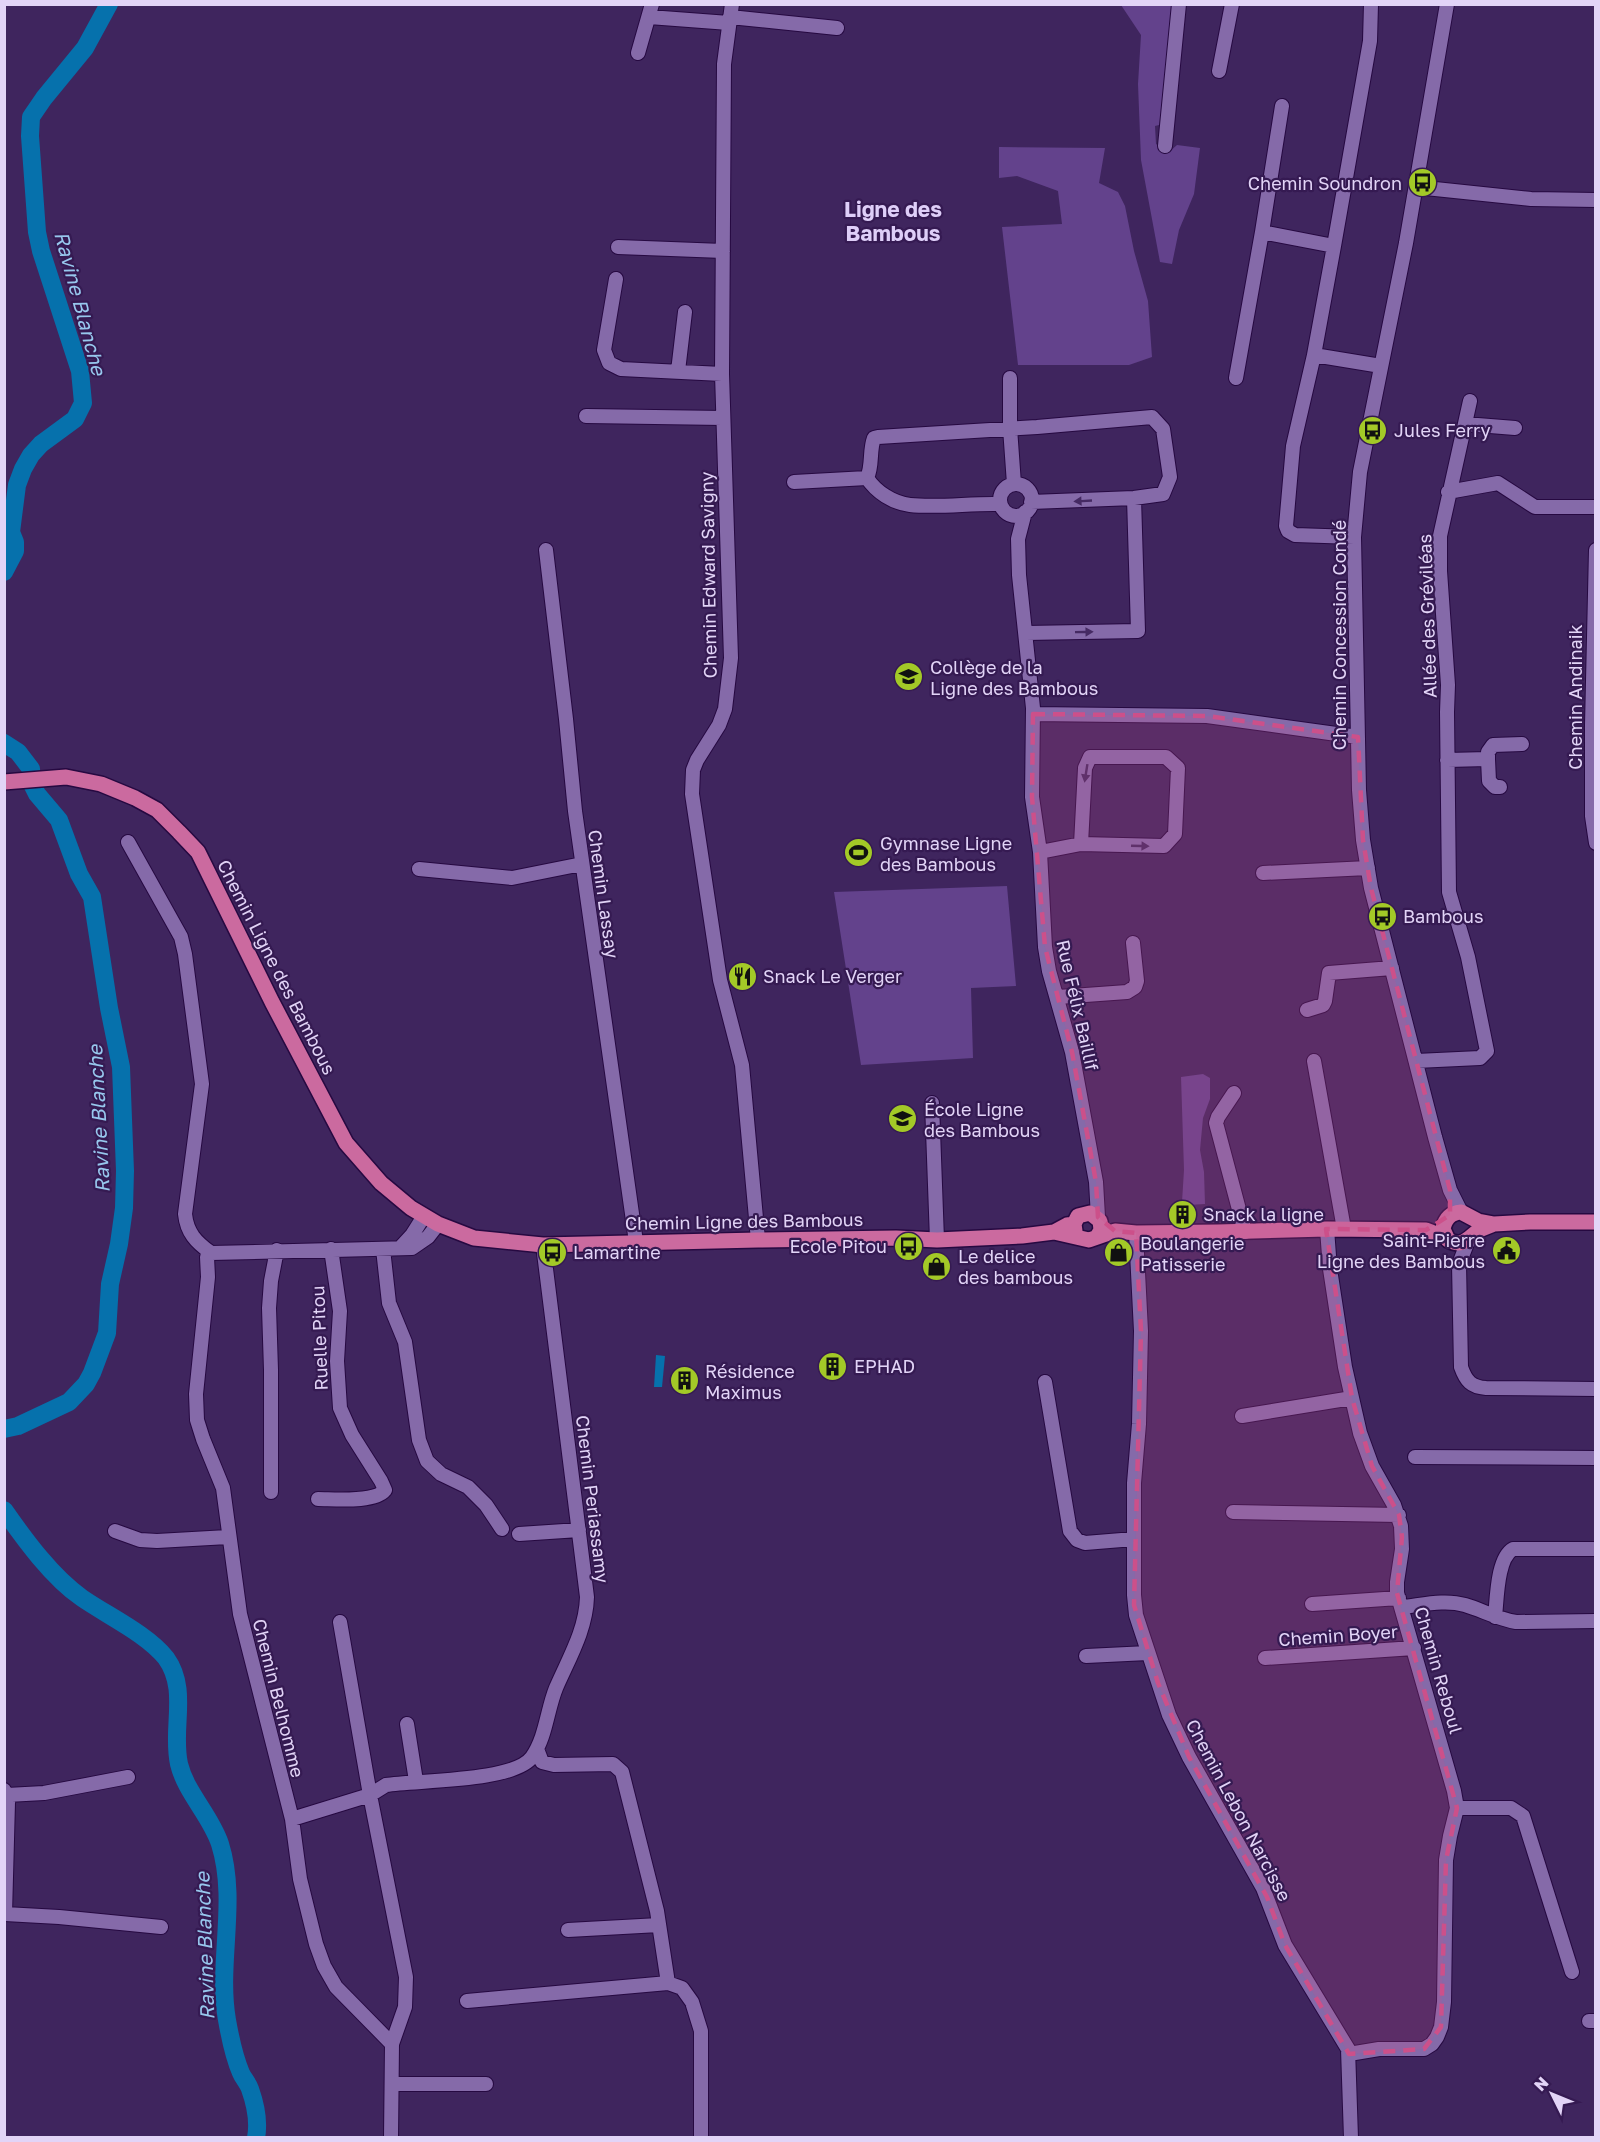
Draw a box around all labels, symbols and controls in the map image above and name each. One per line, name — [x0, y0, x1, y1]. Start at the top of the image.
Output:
bus stop icon: Chemin Soundron — [1407, 167, 1439, 199]
place label: Chemin Soundron — [1248, 172, 1402, 194]
district label: Ligne des Bambous — [844, 196, 942, 246]
water label: Ravine Blanche — [50, 228, 112, 379]
bus stop icon: Jules Ferry — [1357, 414, 1389, 446]
place label: Jules Ferry — [1394, 419, 1491, 441]
street label: Chemin Edward Savigny — [695, 471, 721, 679]
one-way arrow — [1073, 496, 1092, 505]
street label: Chemin Concession Condé — [1328, 520, 1350, 750]
street label: Allée des Gréviléas — [1413, 534, 1441, 698]
street label: Chemin Andinaik — [1564, 624, 1586, 770]
one-way arrow — [1075, 627, 1094, 637]
place label: Collège de la Ligne des Bambous — [930, 656, 1098, 699]
school or university icon: Collège de la Ligne des Bambous — [893, 661, 925, 693]
one-way arrow — [1081, 764, 1090, 783]
street label: Chemin Lassay — [584, 828, 624, 960]
place label: Gymnase Ligne des Bambous — [880, 832, 1012, 875]
sports icon: Gymnase Ligne des Bambous — [843, 837, 875, 869]
one-way arrow — [1130, 841, 1149, 850]
street label: Chemin Ligne des Bambous — [213, 856, 341, 1078]
bus stop icon: Bambous — [1366, 900, 1398, 932]
place label: Bambous — [1403, 905, 1483, 927]
street label: Rue Félix Baillif — [1052, 937, 1104, 1073]
restaurant icon: Snack Le Verger — [726, 960, 758, 992]
place label: Snack Le Verger — [763, 965, 902, 987]
water label: Ravine Blanche — [82, 1043, 114, 1194]
place label: École Ligne des Bambous — [924, 1098, 1040, 1141]
school or university icon: École Ligne des Bambous — [887, 1103, 919, 1135]
building icon: Snack la ligne — [1166, 1198, 1198, 1230]
place label: Snack la ligne — [1203, 1203, 1324, 1225]
street label: Chemin Ligne des Bambous — [625, 1208, 863, 1234]
place label: Saint-Pierre Ligne des Bambous — [1317, 1229, 1485, 1272]
bus stop icon: Ecole Pitou — [892, 1230, 924, 1262]
place label: Boulangerie Patisserie — [1140, 1232, 1245, 1275]
public building icon: Saint-Pierre Ligne des Bambous — [1490, 1234, 1522, 1266]
place label: Ecole Pitou — [790, 1235, 887, 1257]
bus stop icon: Lamartine — [536, 1236, 568, 1268]
shop icon: Boulangerie Patisserie — [1103, 1237, 1135, 1269]
place label: Lamartine — [573, 1241, 661, 1263]
place label: Le delice des bambous — [958, 1245, 1073, 1288]
shop icon: Le delice des bambous — [921, 1250, 953, 1282]
street label: Ruelle Pitou — [306, 1285, 332, 1391]
building icon: EPHAD — [817, 1350, 849, 1382]
place label: EPHAD — [854, 1355, 915, 1377]
place label: Résidence Maximus — [705, 1360, 795, 1403]
building icon: Résidence Maximus — [668, 1365, 700, 1397]
street label: Chemin Periassamy — [572, 1414, 614, 1584]
street label: Chemin Reboul — [1410, 1604, 1468, 1736]
street label: Chemin Belhomme — [249, 1616, 309, 1780]
street label: Chemin Boyer — [1277, 1620, 1399, 1650]
street label: Chemin Lebon Narcisse — [1182, 1715, 1296, 1905]
water label: Ravine Blanche — [189, 1870, 219, 2020]
north arrow — [1522, 2064, 1582, 2124]
text: N — [1530, 2072, 1552, 2095]

